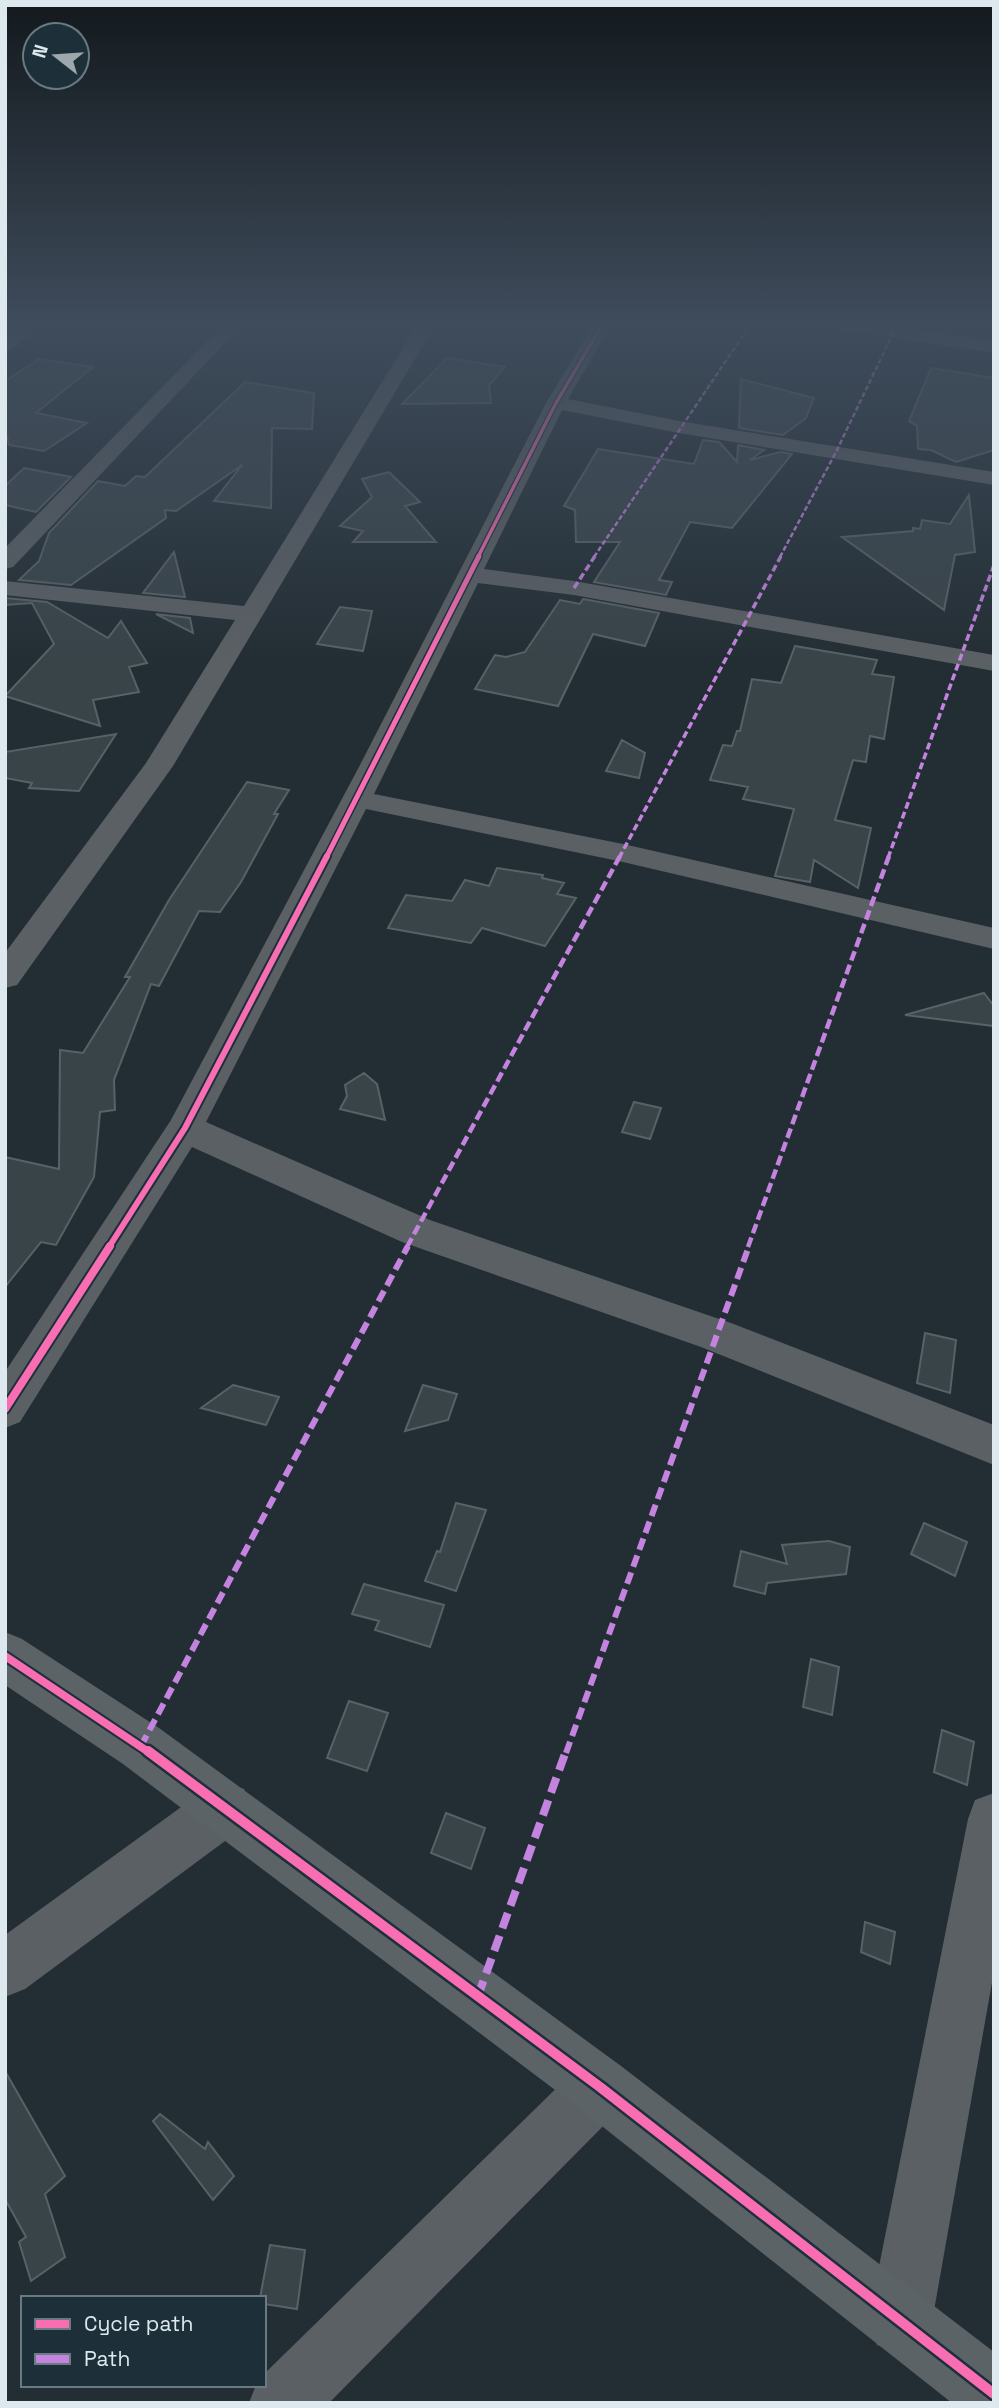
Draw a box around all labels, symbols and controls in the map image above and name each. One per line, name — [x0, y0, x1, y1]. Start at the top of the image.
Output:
north arrow — [21, 21, 91, 91]
text: N — [26, 41, 54, 61]
legend — [21, 2296, 266, 2387]
text: Cycle path — [84, 2310, 193, 2337]
text: Path — [84, 2345, 130, 2372]

